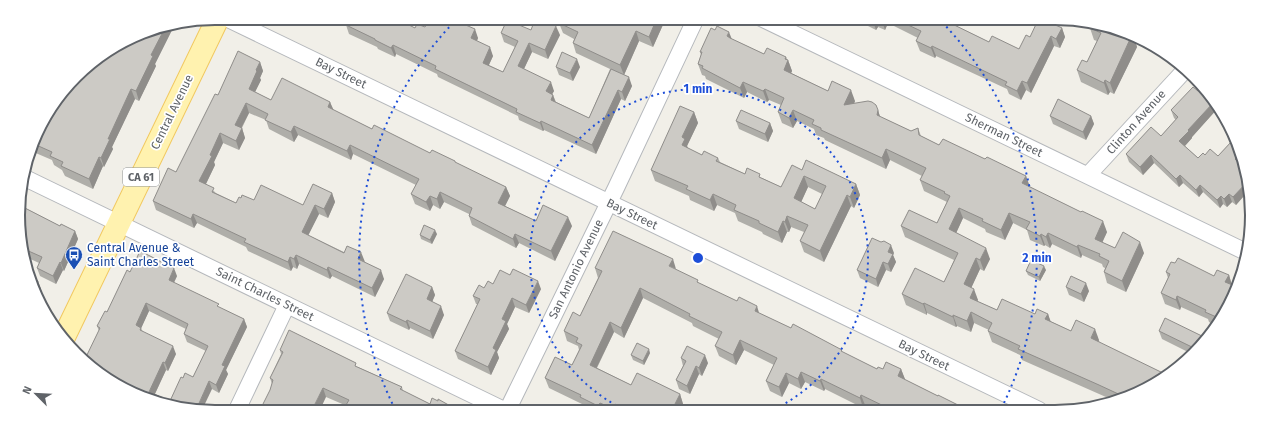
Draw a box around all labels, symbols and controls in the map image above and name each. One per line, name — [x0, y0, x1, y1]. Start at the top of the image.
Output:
street label: Bay Street — [313, 55, 370, 92]
street label: Central Avenue — [148, 72, 196, 152]
text: 1 min — [684, 82, 712, 96]
street label: Clinton Avenue — [1103, 87, 1169, 157]
street label: Sherman Street — [963, 110, 1046, 160]
road number: CA 61 — [123, 168, 159, 186]
street label: Bay Street — [604, 196, 661, 233]
street label: San Antonio Avenue — [546, 217, 606, 321]
place label: Central Avenue & Saint Charles Street — [87, 241, 195, 269]
bus stop icon: Central Avenue & Saint Charles Street — [64, 245, 84, 270]
centre of rings — [691, 251, 705, 265]
text: 2 min — [1022, 251, 1052, 265]
street label: Saint Charles Street — [214, 264, 317, 324]
street label: Bay Street — [896, 337, 953, 374]
north arrow — [16, 374, 56, 414]
text: N — [20, 384, 35, 396]

